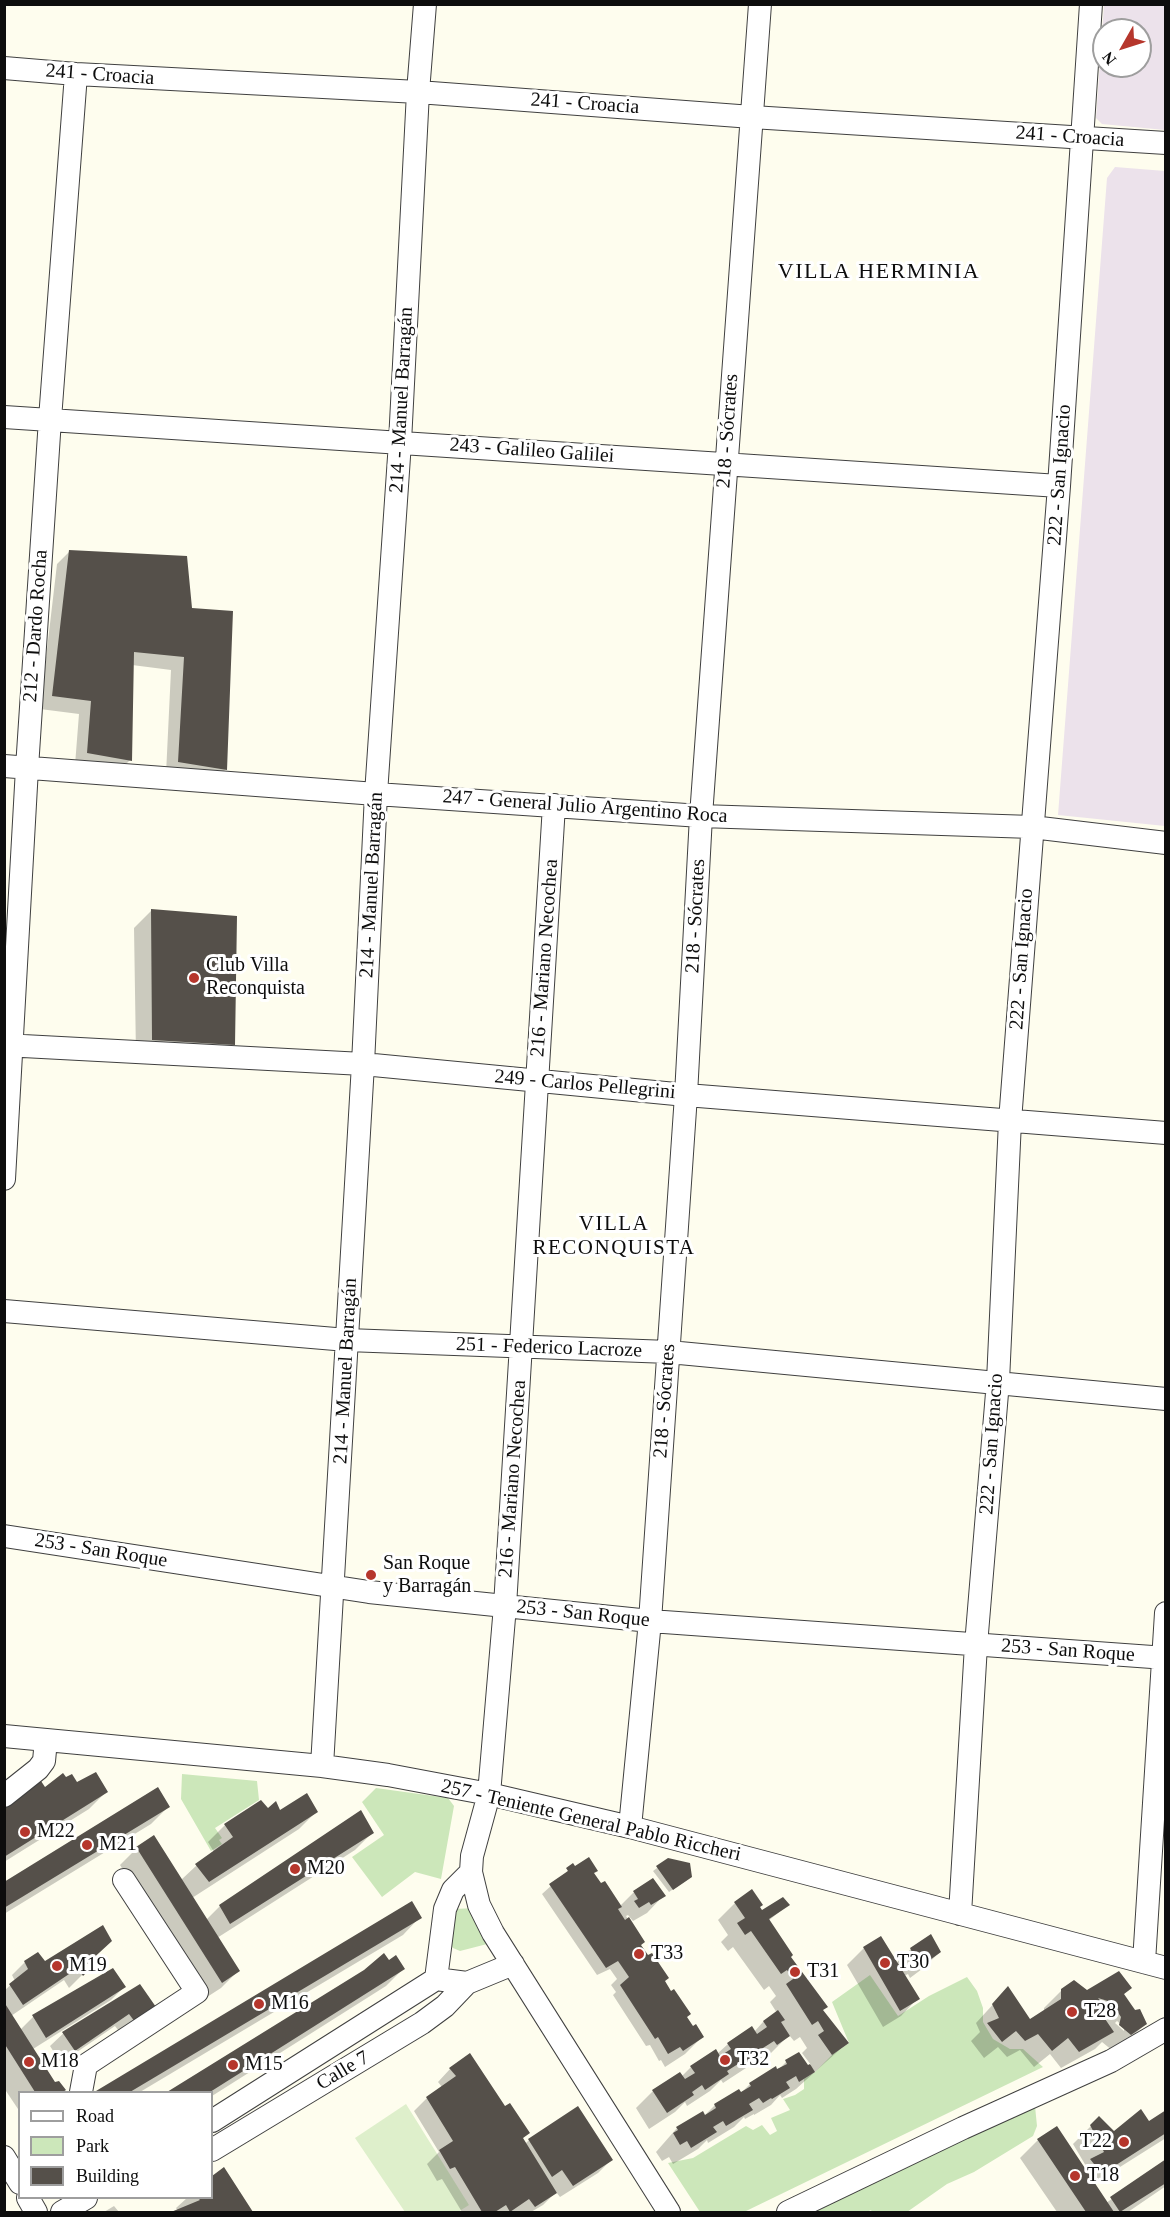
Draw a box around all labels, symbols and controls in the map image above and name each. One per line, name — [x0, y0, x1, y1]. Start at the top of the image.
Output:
north arrow — [1092, 18, 1152, 78]
text: N — [1099, 49, 1119, 68]
street label: 241 - Croacia — [45, 59, 155, 91]
street label: 241 - Croacia — [530, 88, 640, 120]
street label: 241 - Croacia — [1015, 121, 1125, 153]
district label: VILLA HERMINIA — [778, 259, 980, 285]
street label: 214 - Manuel Barragán — [385, 306, 419, 494]
street label: 218 - Sócrates — [712, 373, 744, 489]
street label: 222 - San Ignacio — [1043, 404, 1077, 546]
street label: 243 - Galileo Galilei — [449, 433, 615, 469]
street label: 212 - Dardo Rocha — [19, 549, 53, 703]
street label: 247 - General Julio Argentino Roca — [442, 785, 728, 829]
street label: 214 - Manuel Barragán — [355, 791, 389, 979]
street label: 216 - Mariano Necochea — [526, 858, 564, 1058]
street label: 218 - Sócrates — [681, 858, 711, 974]
street label: 222 - San Ignacio — [1005, 888, 1039, 1030]
place label: Club Villa Reconquista — [206, 954, 305, 1001]
marker: Club Villa Reconquista — [187, 971, 201, 985]
street label: 249 - Carlos Pellegrini — [493, 1065, 677, 1105]
district label: VILLA RECONQUISTA — [533, 1211, 695, 1261]
street label: 214 - Manuel Barragán — [329, 1277, 363, 1465]
street label: 251 - Federico Lacroze — [456, 1333, 642, 1363]
street label: 218 - Sócrates — [649, 1343, 681, 1459]
street label: 222 - San Ignacio — [975, 1373, 1009, 1515]
street label: 216 - Mariano Necochea — [494, 1379, 532, 1579]
street label: 253 - San Roque — [33, 1529, 169, 1573]
place label: San Roque y Barragán — [383, 1552, 471, 1599]
marker: San Roque y Barragán — [364, 1568, 378, 1582]
street label: 253 - San Roque — [515, 1595, 651, 1633]
street label: 253 - San Roque — [1000, 1634, 1136, 1668]
street label: 257 - Teniente General Pablo Riccheri — [439, 1775, 743, 1867]
place label: M22 — [37, 1820, 75, 1844]
marker: M22 — [18, 1825, 32, 1839]
place label: M21 — [99, 1833, 137, 1857]
marker: M21 — [80, 1838, 94, 1852]
place label: M20 — [307, 1857, 345, 1881]
marker: M20 — [288, 1862, 302, 1876]
place label: T33 — [651, 1942, 683, 1966]
marker: T33 — [632, 1947, 646, 1961]
place label: T30 — [897, 1951, 929, 1975]
place label: M19 — [69, 1954, 107, 1978]
marker: T30 — [878, 1956, 892, 1970]
marker: M19 — [50, 1959, 64, 1973]
place label: T31 — [807, 1960, 839, 1984]
marker: T31 — [788, 1965, 802, 1979]
place label: M16 — [271, 1992, 309, 2016]
marker: M16 — [252, 1997, 266, 2011]
place label: T28 — [1084, 2000, 1116, 2024]
marker: T28 — [1065, 2005, 1079, 2019]
street label: Calle 7 — [312, 2046, 374, 2096]
place label: T32 — [737, 2048, 769, 2072]
place label: M18 — [41, 2050, 79, 2074]
place label: M15 — [245, 2053, 283, 2077]
marker: T32 — [718, 2053, 732, 2067]
marker: M18 — [22, 2055, 36, 2069]
marker: M15 — [226, 2058, 240, 2072]
legend — [18, 2091, 213, 2199]
text: Road — [76, 2106, 114, 2126]
place label: T22 — [1080, 2130, 1112, 2154]
marker: T22 — [1117, 2135, 1131, 2149]
text: Park — [76, 2136, 109, 2156]
place label: T18 — [1087, 2164, 1119, 2188]
text: Building — [76, 2166, 139, 2186]
marker: T18 — [1068, 2169, 1082, 2183]

